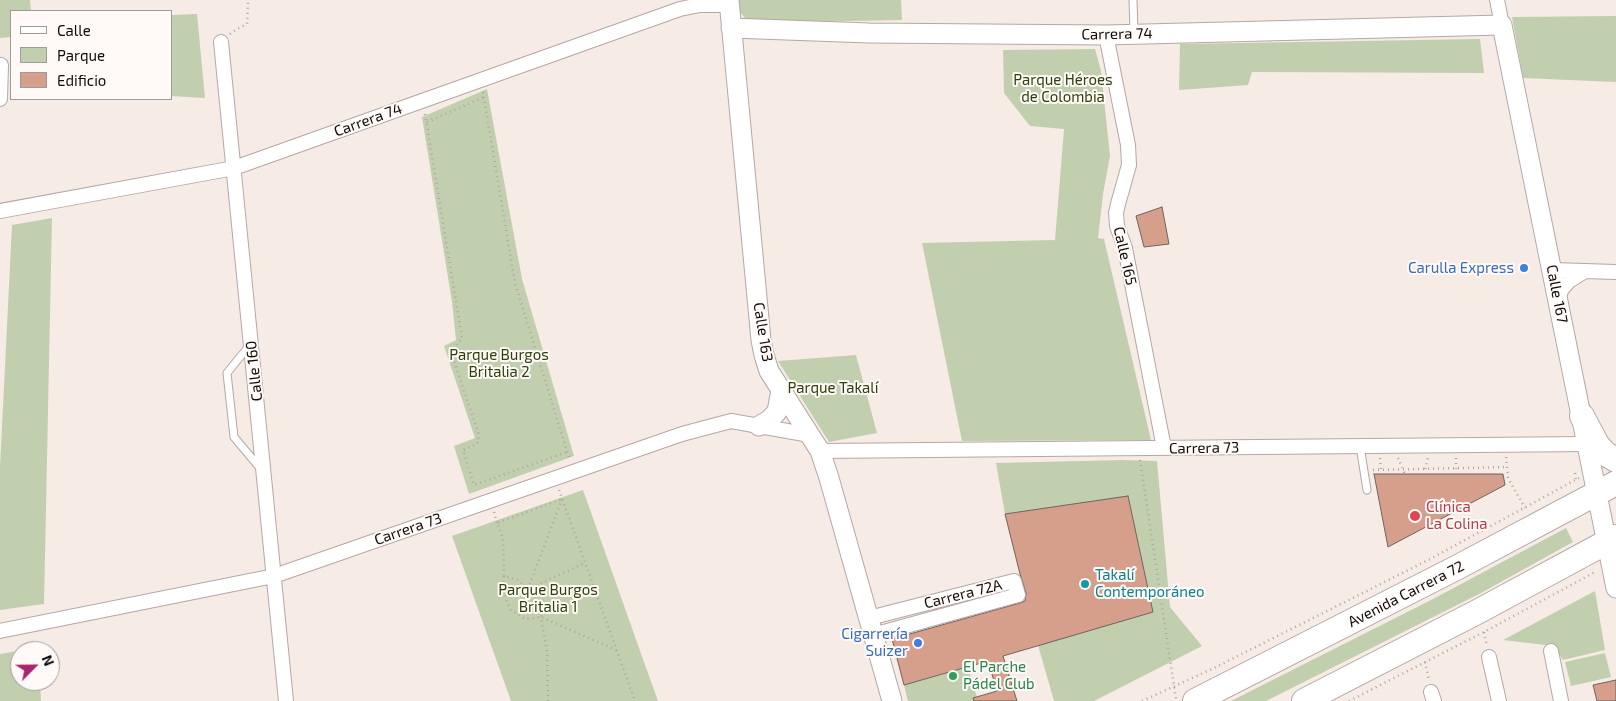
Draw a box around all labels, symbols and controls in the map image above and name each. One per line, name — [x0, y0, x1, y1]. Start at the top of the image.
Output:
legend — [10, 10, 172, 100]
text: Calle — [57, 21, 91, 39]
street label: Carrera 74 — [1081, 24, 1153, 44]
text: Parque — [57, 46, 105, 64]
text: Edificio — [57, 71, 106, 89]
park label: Parque Héroes de Colombia — [1013, 71, 1113, 106]
street label: Carrera 74 — [331, 99, 405, 141]
street label: Calle 165 — [1110, 225, 1140, 287]
place label: Carulla Express — [1408, 259, 1514, 277]
marker: Carulla Express — [1518, 262, 1530, 274]
street label: Calle 167 — [1543, 263, 1571, 325]
street label: Calle 163 — [749, 301, 777, 363]
street label: Calle 160 — [242, 340, 266, 402]
park label: Parque Burgos Britalia 2 — [449, 346, 549, 381]
park label: Parque Takalí — [788, 379, 878, 397]
street label: Carrera 73 — [1169, 438, 1239, 458]
place label: Clínica La Colina — [1426, 498, 1487, 533]
street label: Carrera 73 — [372, 509, 444, 549]
marker: Clínica La Colina — [1408, 509, 1422, 523]
street label: Avenida Carrera 72 — [1345, 557, 1467, 631]
place label: Takalí Contemporáneo — [1095, 566, 1204, 601]
street label: Carrera 72A — [922, 576, 1004, 612]
marker: Takalí Contemporáneo — [1079, 578, 1091, 590]
park label: Parque Burgos Britalia 1 — [498, 581, 598, 616]
place label: Cigarrería Suizer — [841, 625, 908, 660]
marker: Cigarrería Suizer — [912, 637, 924, 649]
north arrow — [10, 641, 60, 691]
text: N — [39, 652, 58, 668]
place label: El Parche Pádel Club — [963, 658, 1035, 693]
marker: El Parche Pádel Club — [947, 670, 959, 682]

